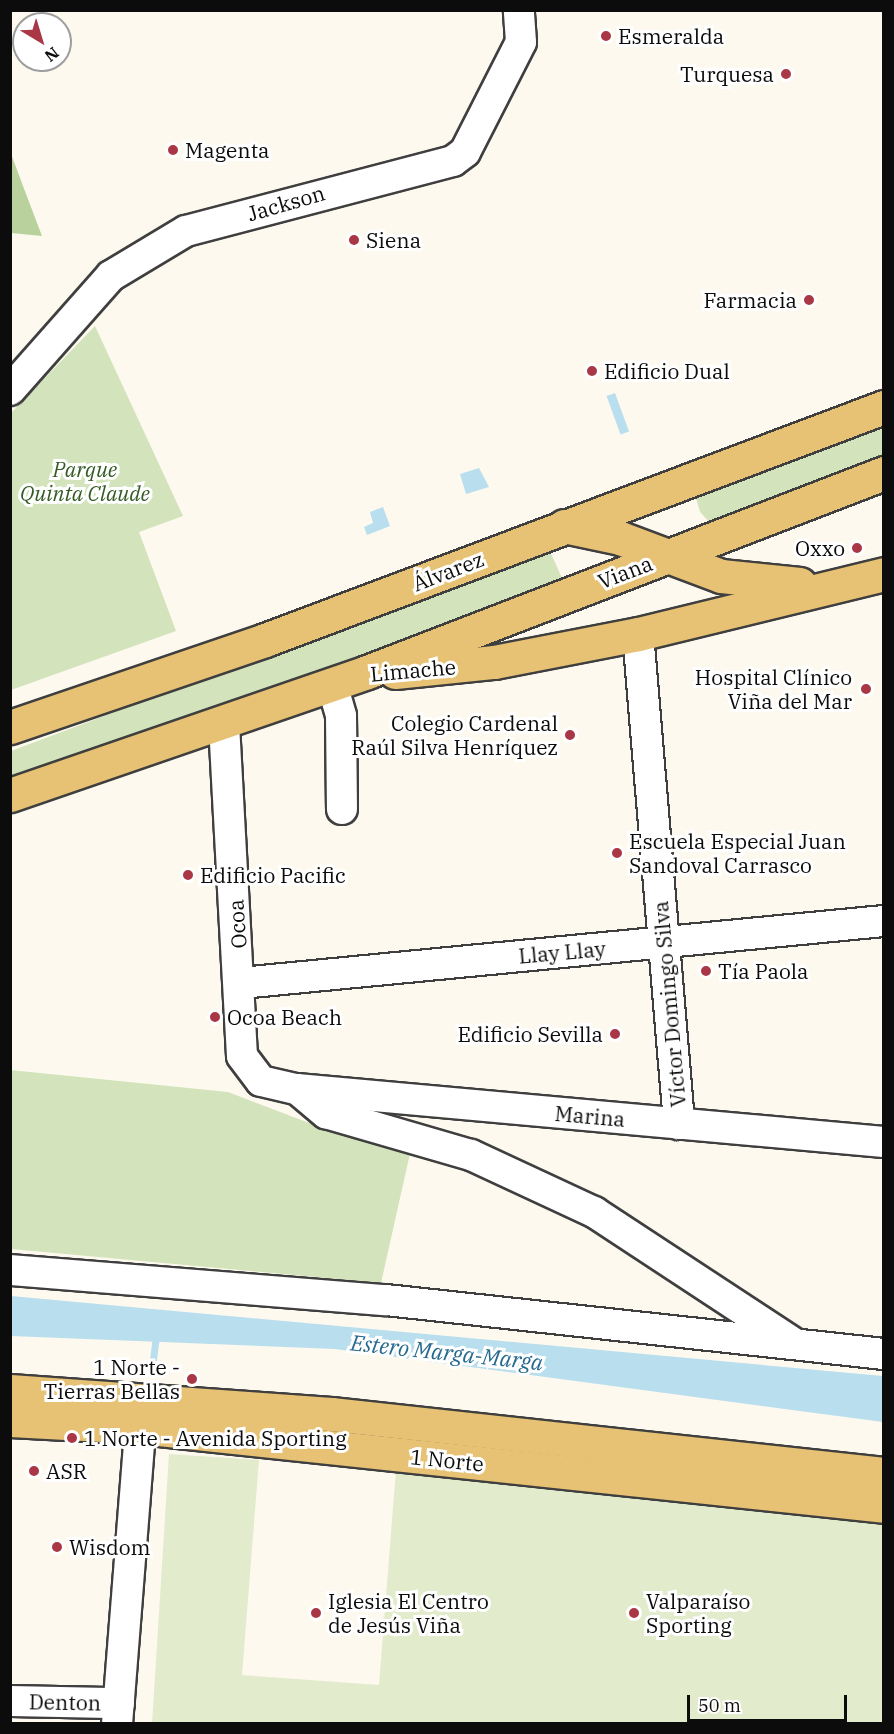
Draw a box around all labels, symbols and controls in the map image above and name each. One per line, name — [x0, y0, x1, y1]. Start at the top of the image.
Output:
north arrow — [12, 12, 72, 72]
place label: Esmeralda — [618, 23, 724, 49]
marker: Esmeralda — [599, 29, 613, 43]
text: N — [41, 43, 63, 66]
place label: Turquesa — [680, 61, 774, 87]
marker: Turquesa — [779, 67, 793, 81]
place label: Magenta — [185, 137, 270, 163]
marker: Magenta — [166, 143, 180, 157]
street label: Jackson — [244, 180, 328, 226]
place label: Siena — [366, 227, 421, 253]
marker: Siena — [347, 233, 361, 247]
place label: Farmacia — [704, 287, 797, 313]
marker: Farmacia — [802, 293, 816, 307]
place label: Edificio Dual — [604, 358, 730, 384]
marker: Edificio Dual — [585, 364, 599, 378]
park label: Parque Quinta Claude — [20, 456, 150, 506]
place label: Oxxo — [795, 535, 845, 561]
marker: Oxxo — [850, 541, 864, 555]
street label: Álvarez — [409, 546, 487, 596]
street label: Viana — [594, 550, 656, 594]
street label: Limache — [369, 654, 457, 686]
place label: Hospital Clínico Viña del Mar — [695, 664, 852, 714]
marker: Hospital Clínico Viña del Mar — [857, 680, 875, 698]
place label: Colegio Cardenal Raúl Silva Henríquez — [351, 710, 558, 760]
marker: Colegio Cardenal Raúl Silva Henríquez — [563, 728, 577, 742]
place label: Escuela Especial Juan Sandoval Carrasco — [629, 828, 846, 878]
marker: Escuela Especial Juan Sandoval Carrasco — [610, 846, 624, 860]
place label: Edificio Pacific — [200, 862, 346, 888]
marker: Edificio Pacific — [181, 868, 195, 882]
street label: Ocoa — [223, 899, 251, 949]
street label: Víctor Domingo Silva — [647, 900, 691, 1108]
street label: Llay Llay — [517, 936, 607, 968]
place label: Tía Paola — [718, 958, 809, 984]
marker: Tía Paola — [699, 964, 713, 978]
place label: Ocoa Beach — [227, 1004, 342, 1030]
marker: Ocoa Beach — [208, 1010, 222, 1024]
place label: Edificio Sevilla — [457, 1021, 603, 1047]
marker: Edificio Sevilla — [608, 1027, 622, 1041]
street label: Marina — [554, 1100, 626, 1132]
water label: Estero Marga-Marga — [349, 1329, 545, 1375]
place label: 1 Norte - Tierras Bellas — [44, 1354, 180, 1404]
marker: 1 Norte - Tierras Bellas — [185, 1372, 199, 1386]
place label: 1 Norte - Avenida Sporting — [84, 1425, 347, 1451]
marker: 1 Norte - Avenida Sporting — [65, 1431, 79, 1445]
street label: 1 Norte — [409, 1444, 485, 1476]
place label: ASR — [46, 1458, 87, 1484]
marker: ASR — [27, 1464, 41, 1478]
place label: Wisdom — [69, 1534, 151, 1560]
marker: Wisdom — [50, 1540, 64, 1554]
place label: Iglesia El Centro de Jesús Viña — [328, 1588, 489, 1638]
place label: Valparaíso Sporting — [646, 1588, 750, 1638]
marker: Iglesia El Centro de Jesús Viña — [309, 1606, 323, 1620]
marker: Valparaíso Sporting — [627, 1606, 641, 1620]
scale bar — [690, 1683, 850, 1721]
street label: Denton — [29, 1689, 101, 1715]
text: 50 m — [698, 1694, 741, 1717]

